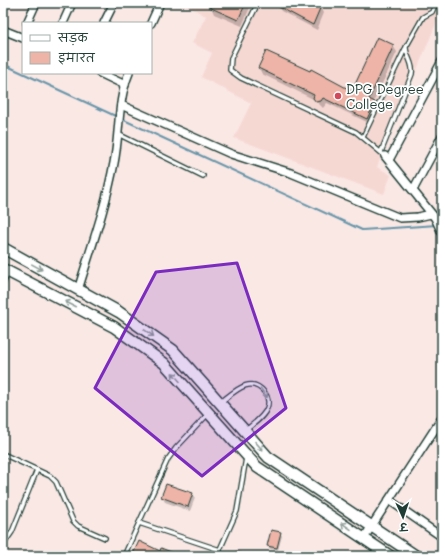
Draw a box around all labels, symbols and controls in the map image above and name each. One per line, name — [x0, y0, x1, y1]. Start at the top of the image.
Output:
legend — [22, 22, 152, 74]
text: सड़क — [57, 29, 89, 46]
text: इमारत — [58, 49, 96, 65]
place label: DPG Degree College — [346, 80, 424, 112]
marker: DPG Degree College — [333, 91, 343, 101]
one-way arrow — [31, 264, 43, 272]
one-way arrow — [64, 300, 76, 307]
one-way arrow — [143, 329, 154, 337]
one-way arrow — [172, 371, 181, 382]
one-way arrow — [260, 387, 268, 398]
one-way arrow — [254, 441, 263, 451]
north arrow — [383, 497, 423, 537]
text: उ — [398, 520, 409, 535]
one-way arrow — [341, 522, 352, 530]

